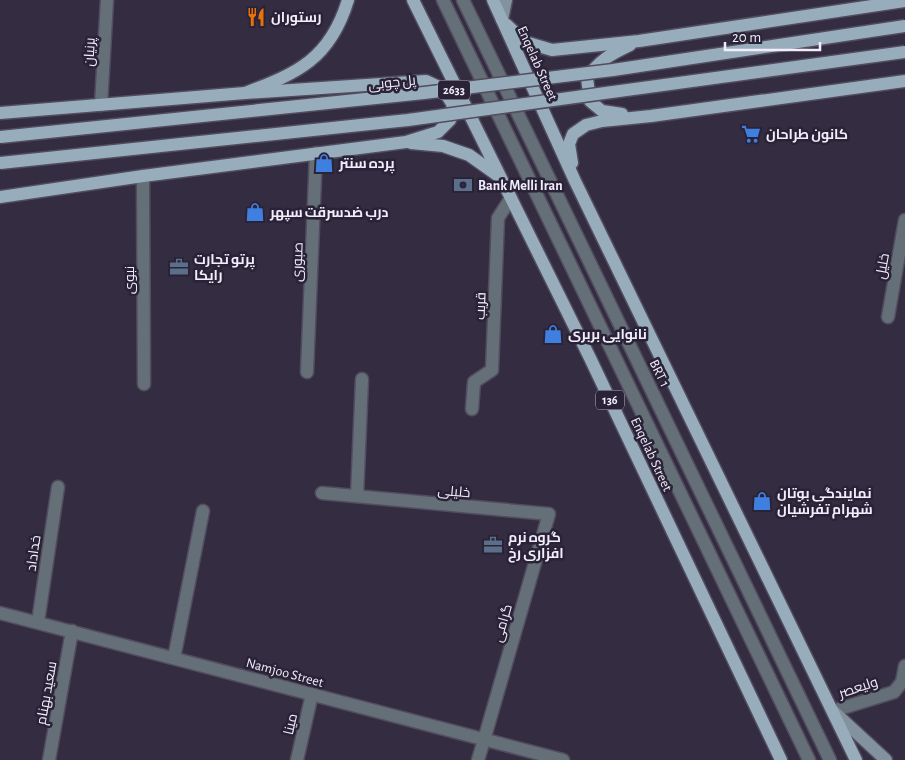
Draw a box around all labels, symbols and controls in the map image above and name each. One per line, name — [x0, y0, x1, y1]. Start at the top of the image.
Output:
restaurant icon: رستوران — [245, 6, 267, 28]
place label: رستوران — [271, 11, 321, 26]
scale bar — [725, 20, 820, 52]
street label: Enqelab Street — [514, 24, 560, 103]
text: 20 m — [732, 30, 761, 45]
street label: پرنیان — [82, 37, 100, 67]
street label: پل چوبی — [368, 74, 417, 94]
road number: 2633 — [438, 80, 470, 100]
supermarket icon: کانون طراحان — [740, 123, 762, 145]
place label: کانون طراحان — [766, 128, 848, 143]
shop icon: پرده سنتر — [313, 152, 335, 174]
place label: پرده سنتر — [338, 157, 395, 174]
bank icon: Bank Melli Iran — [452, 174, 474, 196]
place label: Bank Melli Iran — [478, 179, 563, 193]
shop icon: درب ضدسرقت سپهر — [244, 201, 266, 223]
place label: درب ضدسرقت سپهر — [269, 206, 389, 222]
street label: صبوری — [290, 242, 306, 282]
street label: خلیل — [874, 252, 892, 280]
place label: پرتو تجارت رایکا — [194, 253, 255, 283]
office icon: پرتو تجارت رایکا — [168, 256, 190, 278]
street label: نبوی — [123, 266, 137, 294]
street label: قریب — [474, 292, 488, 320]
shop icon: نانوایی بربری — [542, 323, 564, 345]
place label: نانوایی بربری — [568, 328, 647, 343]
street label: BRT 1 — [647, 357, 672, 389]
road number: 136 — [596, 390, 624, 410]
street label: Enqelab Street — [628, 415, 675, 494]
street label: خلیلی — [437, 484, 471, 500]
place label: نمایندگی بوتان شهرام تفرشیان — [777, 486, 873, 519]
shop icon: نمایندگی بوتان شهرام تفرشیان — [751, 490, 773, 512]
place label: گروه نرم افزاری رخ — [508, 530, 564, 563]
street label: خداداد — [25, 534, 43, 572]
office icon: گروه نرم افزاری رخ — [482, 534, 504, 556]
street label: گرامی — [491, 603, 515, 644]
street label: Namjoo Street — [245, 656, 325, 690]
street label: سعید بهنام — [35, 660, 61, 726]
street label: ولیعصر — [836, 675, 880, 701]
street label: مینا — [282, 712, 300, 736]

